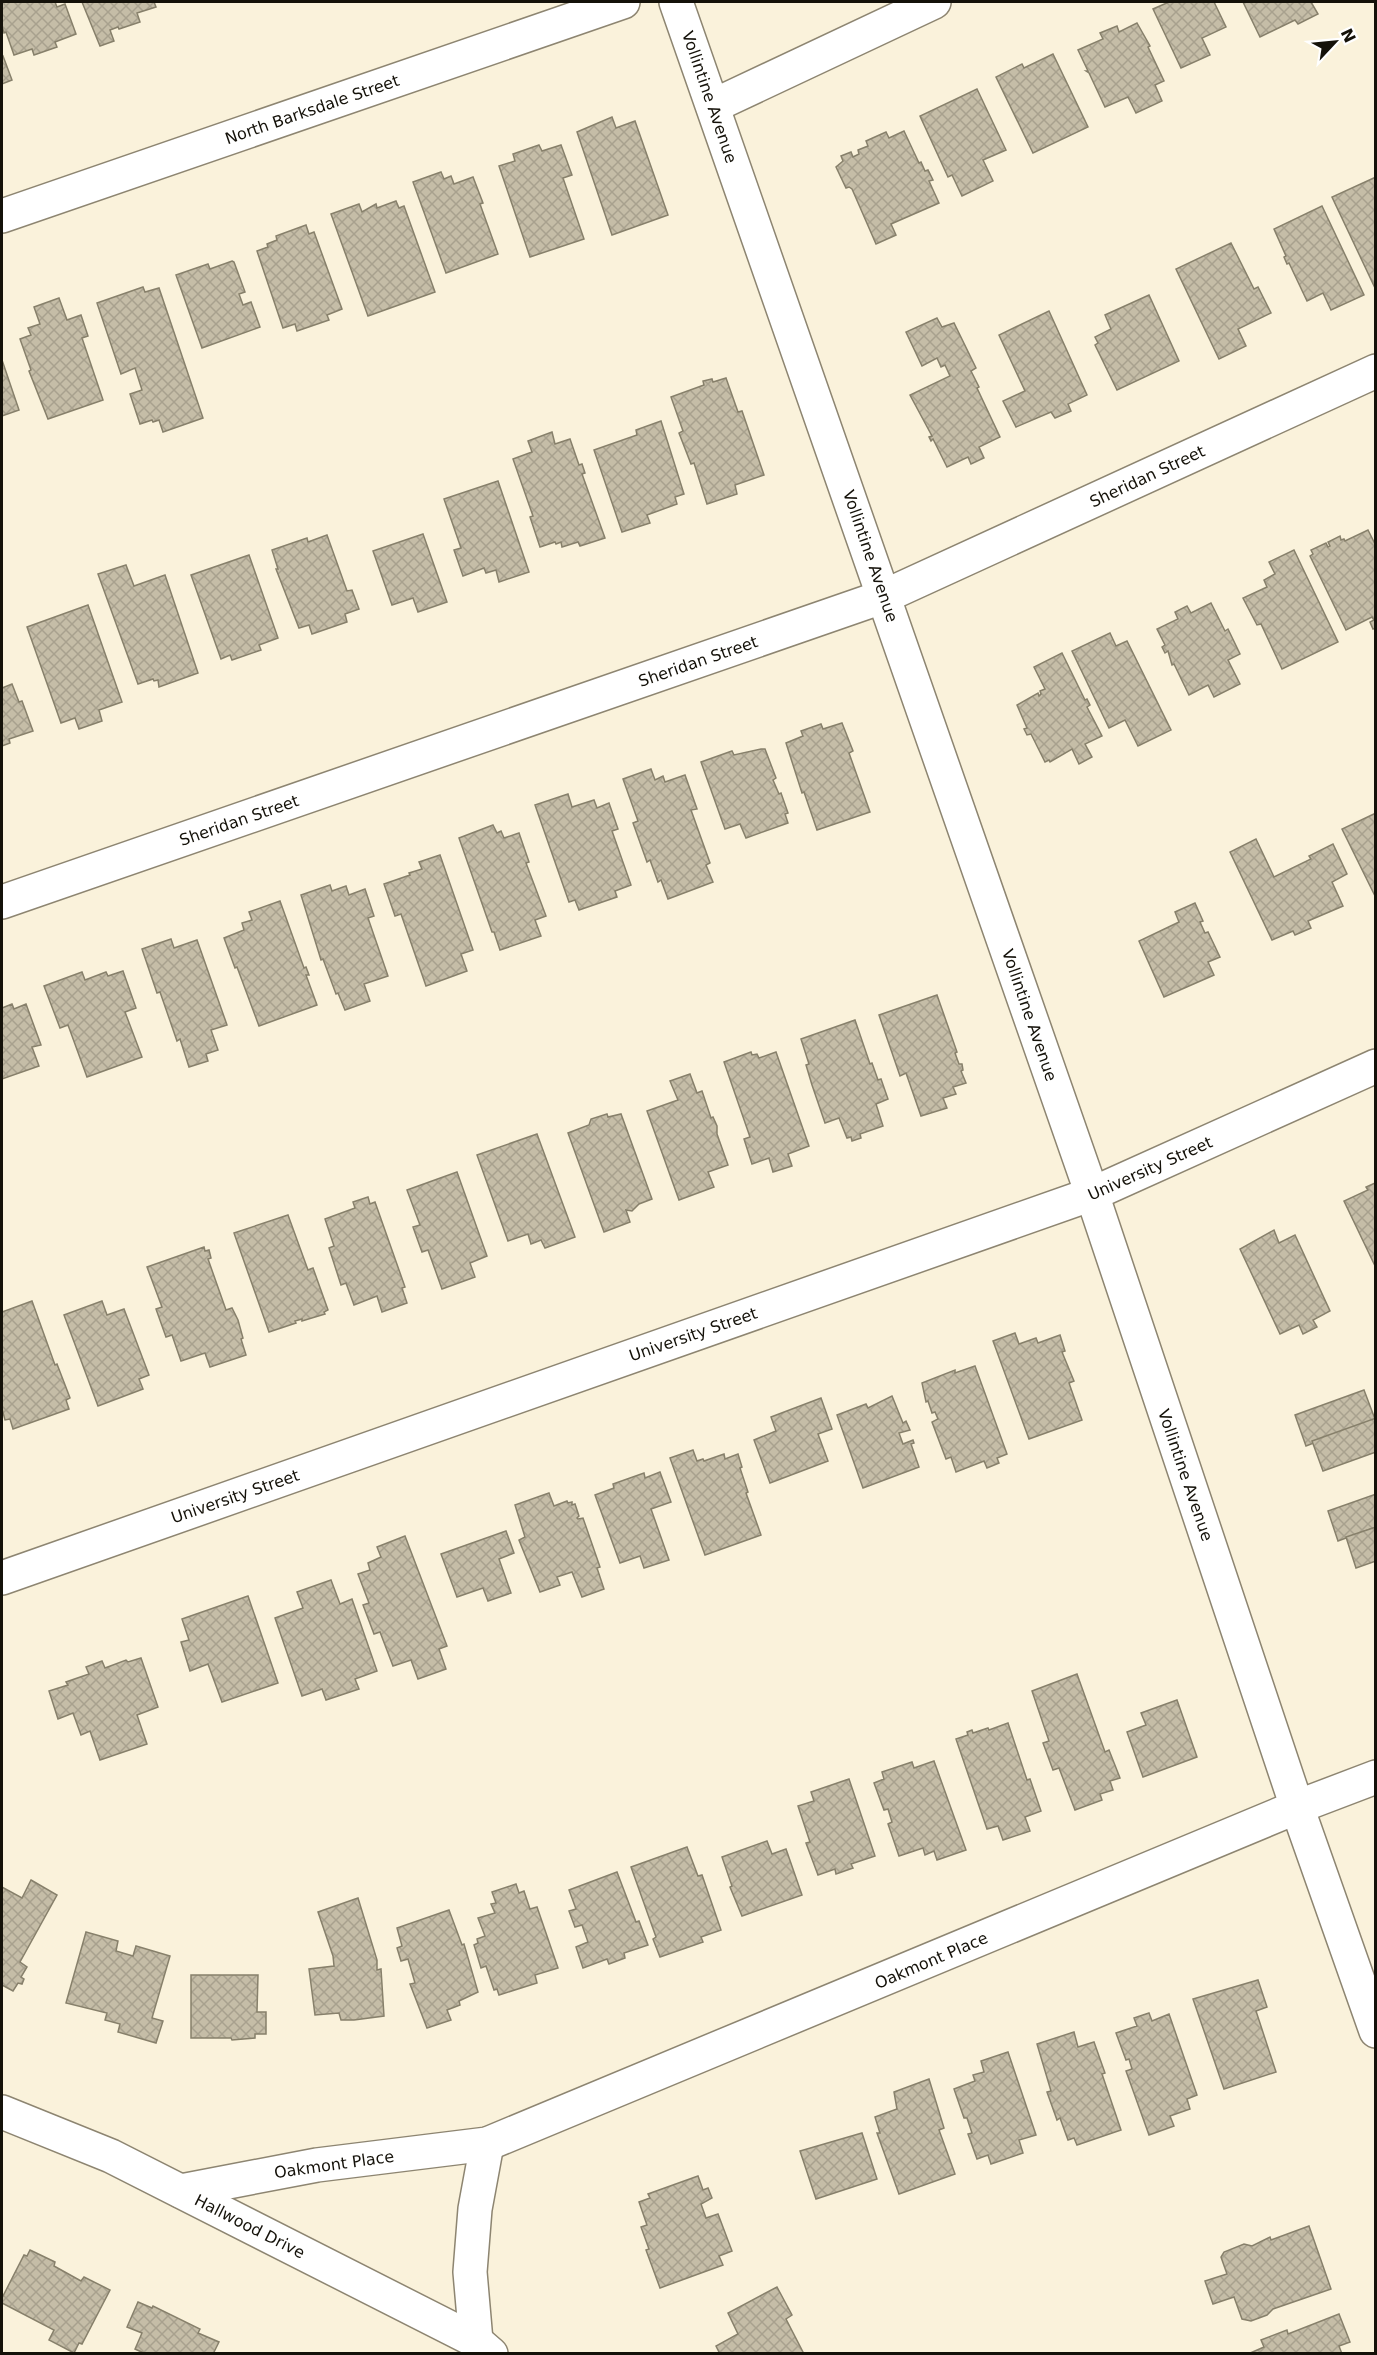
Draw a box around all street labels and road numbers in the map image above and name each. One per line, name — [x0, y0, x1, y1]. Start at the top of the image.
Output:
street label: Vollintine Avenue — [678, 29, 741, 166]
street label: North Barksdale Street — [223, 71, 402, 148]
street label: Sheridan Street — [1087, 441, 1208, 511]
street label: Vollintine Avenue — [839, 488, 902, 625]
street label: Sheridan Street — [636, 632, 760, 691]
street label: Sheridan Street — [177, 791, 301, 850]
street label: Vollintine Avenue — [998, 947, 1061, 1084]
street label: University Street — [1085, 1132, 1215, 1204]
street label: University Street — [627, 1304, 760, 1365]
street label: Vollintine Avenue — [1154, 1407, 1217, 1544]
street label: University Street — [169, 1466, 302, 1527]
street label: Oakmont Place — [872, 1928, 991, 1993]
street label: Oakmont Place — [273, 2147, 395, 2182]
street label: Hallwood Drive — [191, 2190, 308, 2262]

